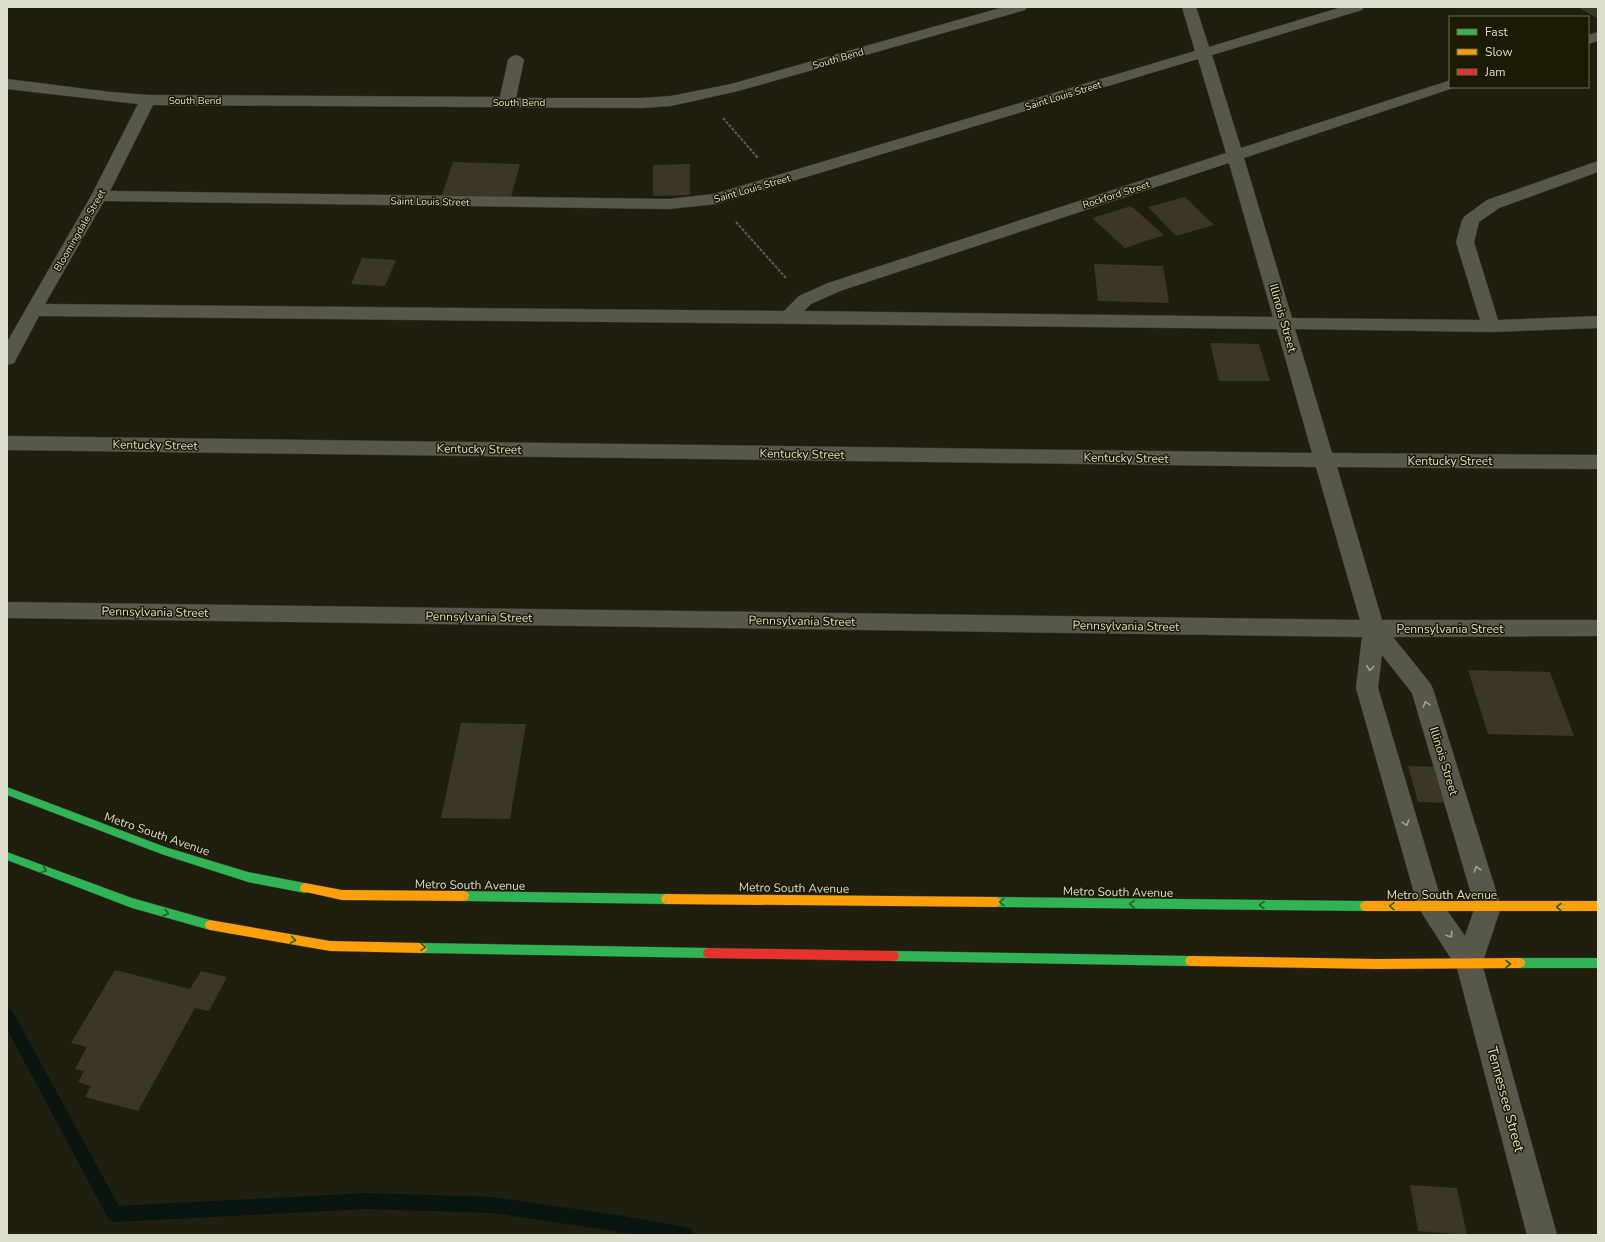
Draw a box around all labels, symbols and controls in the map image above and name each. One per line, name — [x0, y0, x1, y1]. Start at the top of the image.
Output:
legend — [1449, 16, 1589, 88]
text: Fast — [1485, 24, 1508, 40]
text: Slow — [1485, 44, 1513, 60]
street label: South Bend — [811, 45, 866, 73]
text: Jam — [1484, 64, 1506, 80]
street label: Saint Louis Street — [1023, 78, 1104, 114]
street label: South Bend — [169, 94, 221, 108]
street label: South Bend — [493, 96, 545, 110]
street label: Saint Louis Street — [712, 171, 793, 207]
street label: Rockford Street — [1081, 177, 1152, 212]
street label: Bloomingdale Street — [51, 187, 109, 274]
street label: Saint Louis Street — [390, 194, 470, 210]
street label: Illinois Street — [1266, 282, 1301, 355]
street label: Kentucky Street — [112, 436, 198, 454]
street label: Kentucky Street — [436, 440, 522, 458]
street label: Kentucky Street — [759, 445, 845, 463]
street label: Kentucky Street — [1083, 449, 1169, 467]
street label: Kentucky Street — [1408, 453, 1493, 469]
street label: Pennsylvania Street — [101, 603, 209, 621]
street label: Pennsylvania Street — [425, 608, 533, 626]
street label: Pennsylvania Street — [748, 612, 856, 630]
street label: Pennsylvania Street — [1072, 617, 1180, 635]
street label: Pennsylvania Street — [1397, 621, 1504, 637]
one-way arrow — [1365, 665, 1374, 671]
one-way arrow — [1422, 701, 1431, 708]
street label: Illinois Street — [1426, 725, 1462, 798]
street label: Metro South Avenue — [102, 808, 212, 860]
one-way arrow — [1401, 819, 1410, 826]
one-way arrow — [40, 866, 47, 874]
one-way arrow — [1473, 866, 1481, 873]
street label: Metro South Avenue — [415, 876, 525, 894]
street label: Metro South Avenue — [739, 879, 849, 897]
street label: Metro South Avenue — [1063, 883, 1173, 901]
street label: Metro South Avenue — [1387, 887, 1497, 903]
one-way arrow — [999, 898, 1005, 906]
one-way arrow — [1129, 900, 1135, 908]
one-way arrow — [1259, 901, 1265, 909]
one-way arrow — [1389, 902, 1395, 911]
one-way arrow — [1556, 903, 1562, 911]
one-way arrow — [162, 908, 169, 917]
one-way arrow — [1445, 931, 1453, 938]
one-way arrow — [290, 935, 296, 943]
one-way arrow — [420, 943, 426, 951]
one-way arrow — [1505, 960, 1511, 968]
street label: Tennessee Street — [1482, 1044, 1529, 1154]

